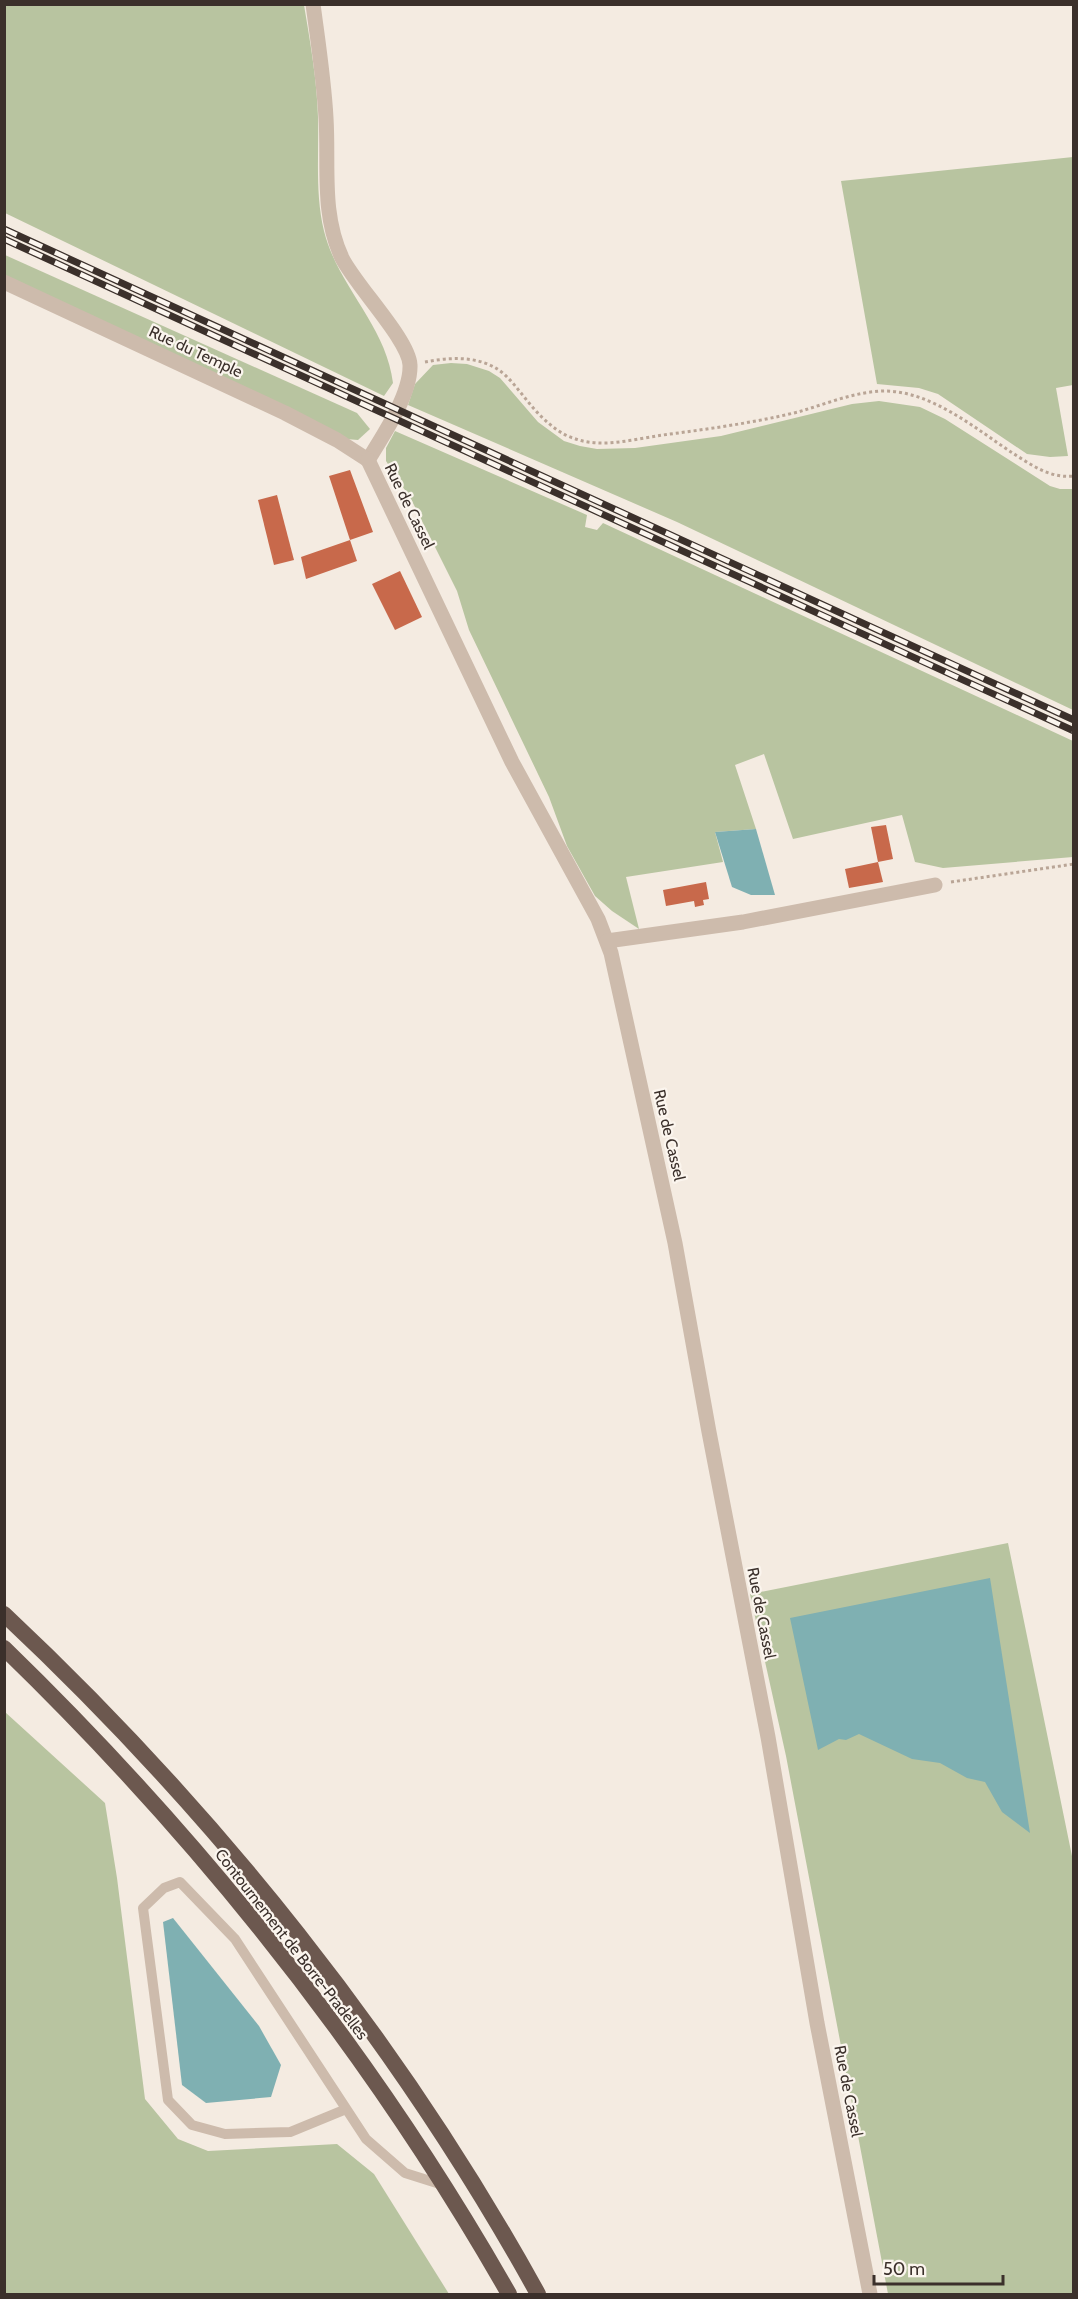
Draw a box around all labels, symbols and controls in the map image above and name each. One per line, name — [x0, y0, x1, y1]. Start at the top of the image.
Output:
street label: Rue du Temple — [146, 322, 245, 381]
street label: Rue de Cassel — [381, 460, 439, 552]
street label: Rue de Cassel — [650, 1088, 689, 1183]
street label: Rue de Cassel — [743, 1566, 780, 1661]
street label: Contournement de Borre-Pradelles — [211, 1845, 372, 2044]
street label: Rue de Cassel — [830, 2044, 867, 2139]
scale bar — [874, 2248, 1003, 2286]
text: 50 m — [883, 2258, 925, 2280]

